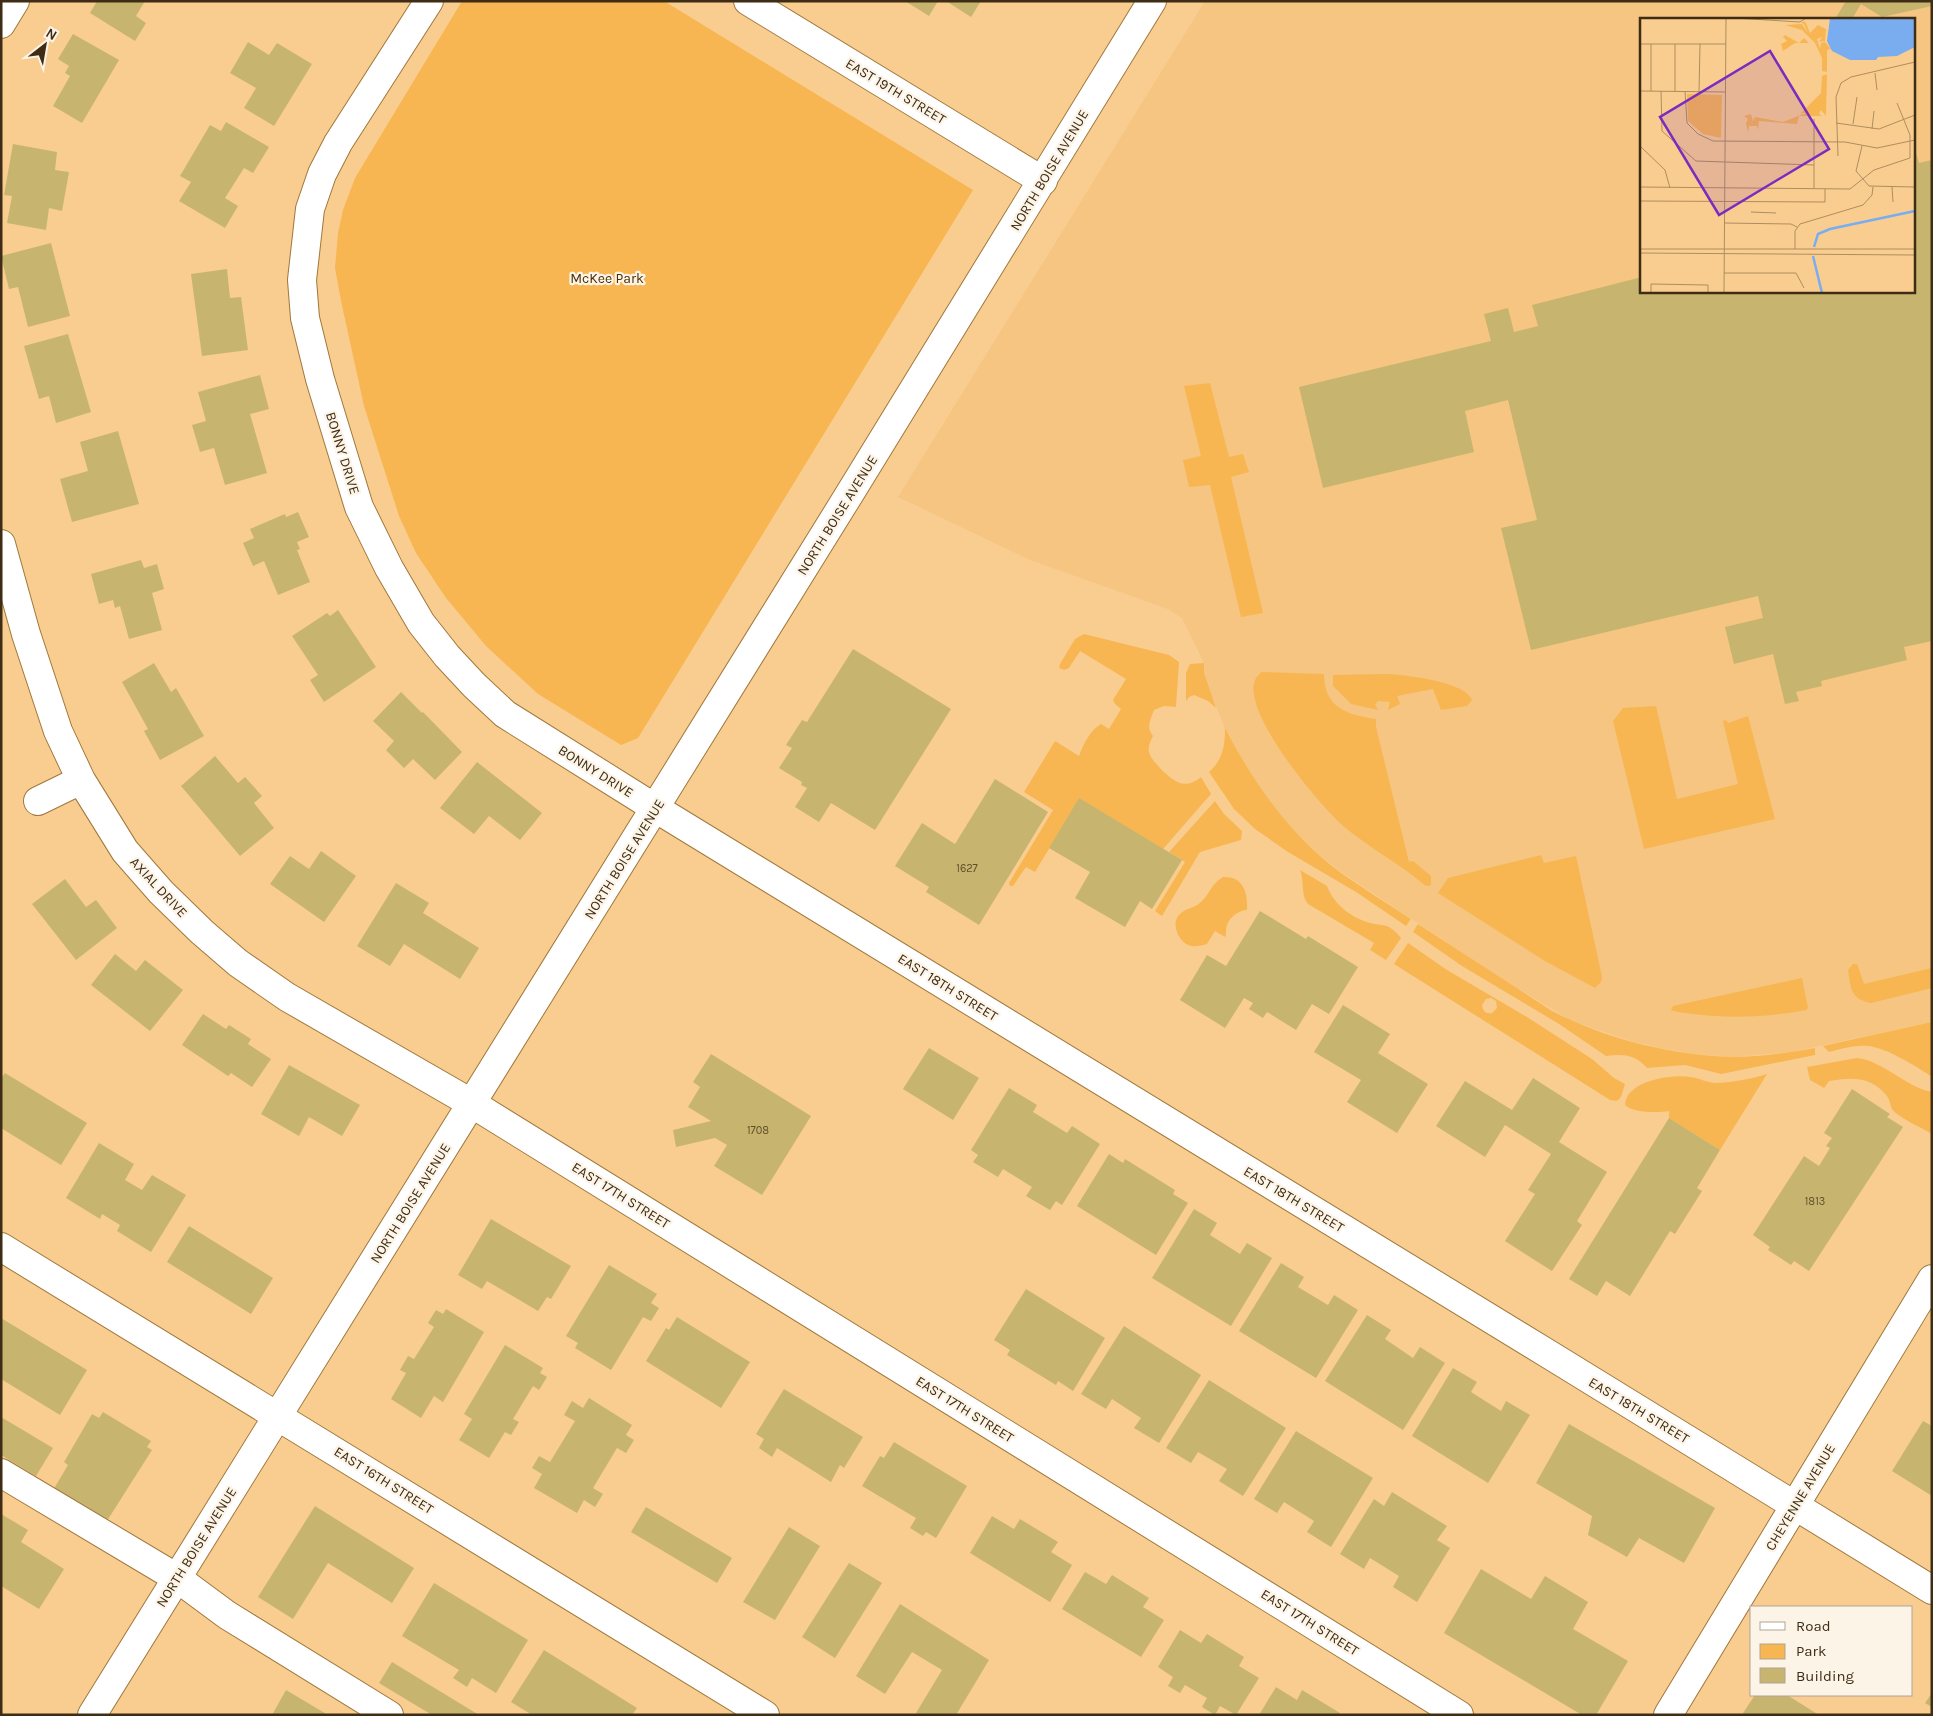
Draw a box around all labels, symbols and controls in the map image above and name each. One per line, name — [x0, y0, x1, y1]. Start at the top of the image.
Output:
inset map — [1640, 18, 1916, 292]
north arrow — [20, 20, 70, 70]
text: N — [43, 24, 60, 44]
street label: EAST 19TH STREET — [843, 55, 949, 128]
street label: NORTH BOISE AVENUE — [1007, 107, 1092, 234]
park label: McKee Park — [570, 270, 644, 287]
street label: BONNY DRIVE — [322, 410, 363, 496]
street label: NORTH BOISE AVENUE — [794, 452, 881, 578]
street label: BONNY DRIVE — [555, 742, 636, 801]
street label: NORTH BOISE AVENUE — [581, 796, 668, 922]
street label: AXIAL DRIVE — [126, 854, 191, 921]
house number: 1627 — [956, 862, 978, 875]
street label: EAST 18TH STREET — [895, 950, 1001, 1025]
house number: 1708 — [747, 1124, 769, 1137]
street label: NORTH BOISE AVENUE — [367, 1140, 454, 1266]
street label: EAST 17TH STREET — [569, 1158, 673, 1232]
street label: EAST 18TH STREET — [1240, 1163, 1347, 1236]
house number: 1813 — [1805, 1195, 1825, 1208]
street label: EAST 17TH STREET — [913, 1372, 1017, 1446]
street label: EAST 18TH STREET — [1585, 1374, 1692, 1447]
street label: CHEYENNE AVENUE — [1762, 1441, 1839, 1554]
street label: EAST 16TH STREET — [331, 1443, 437, 1518]
street label: NORTH BOISE AVENUE — [153, 1484, 240, 1610]
street label: EAST 17TH STREET — [1258, 1585, 1362, 1659]
legend — [1750, 1606, 1913, 1696]
text: Road — [1796, 1617, 1831, 1635]
text: Park — [1796, 1642, 1826, 1660]
text: Building — [1796, 1667, 1854, 1685]

